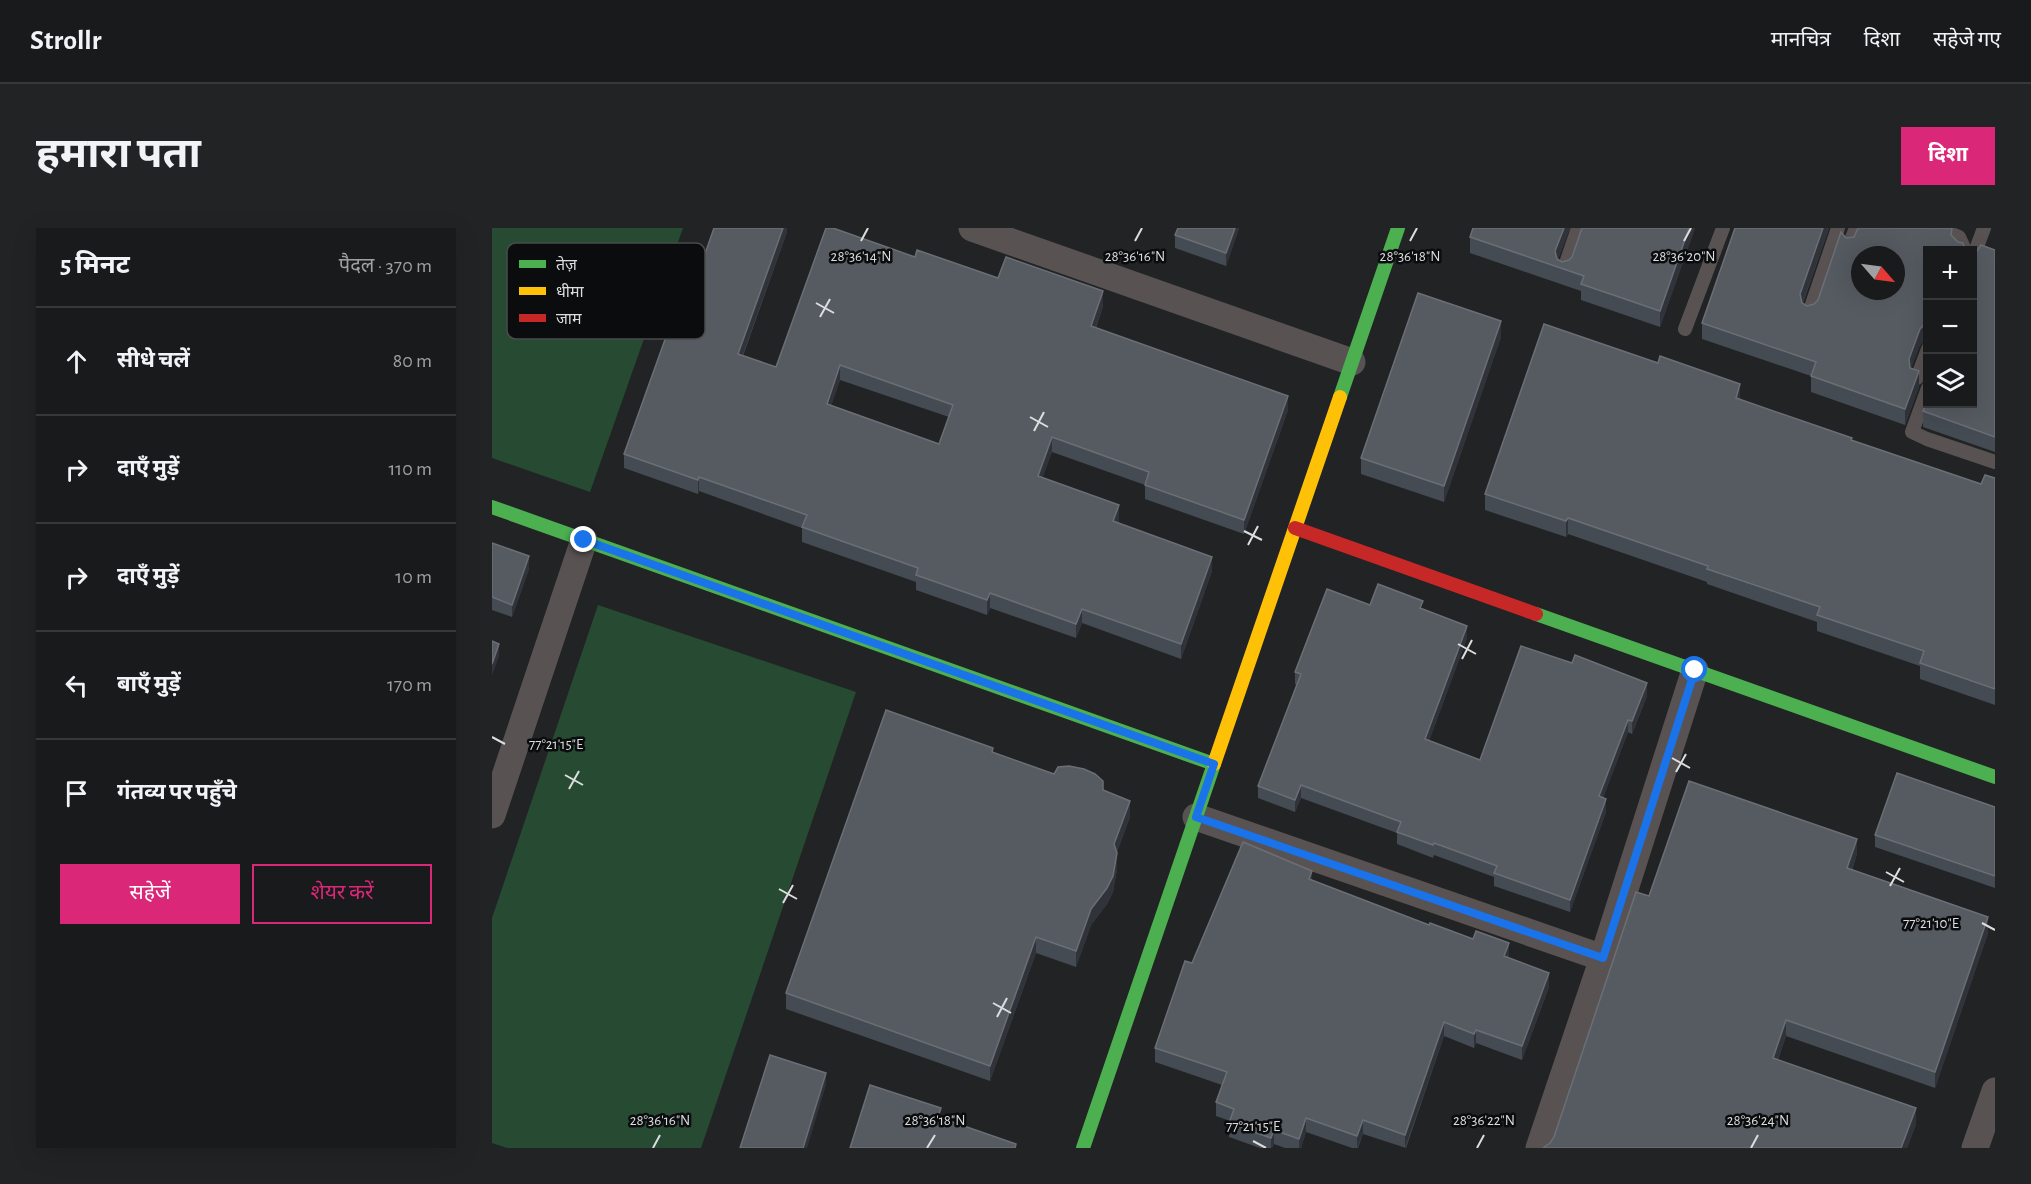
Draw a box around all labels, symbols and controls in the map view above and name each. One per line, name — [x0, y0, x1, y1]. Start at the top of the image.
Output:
text: Strollr — [30, 27, 101, 55]
text: मानचित्र — [1771, 29, 1831, 50]
text: दिशा — [1864, 29, 1900, 50]
text: सहेजे गए — [1933, 29, 2001, 50]
button: दिशा — [1901, 127, 1995, 185]
text: हमारा पता — [36, 133, 201, 175]
legend — [507, 243, 705, 339]
north arrow — [1851, 246, 1905, 300]
map controls — [1923, 246, 1977, 408]
button: + — [1923, 246, 1977, 300]
text: 28°36'14"N — [831, 249, 891, 264]
text: 28°36'16"N — [1105, 249, 1165, 264]
text: 28°36'18"N — [1380, 249, 1440, 264]
text: 28°36'20"N — [1652, 249, 1716, 264]
text: 5 मिनट — [60, 252, 130, 278]
text: तेज़ — [556, 255, 578, 273]
text: पैदल · 370 m — [339, 256, 432, 276]
text: धीमा — [556, 283, 585, 300]
button: − — [1923, 300, 1977, 354]
text: जाम — [556, 311, 582, 327]
icon: ahead — [60, 345, 93, 378]
text: सीधे चलें — [117, 349, 190, 371]
text: 80 m — [393, 351, 432, 371]
button: layers — [1923, 354, 1977, 408]
icon: right — [60, 453, 93, 486]
text: दाएँ मुड़ें — [117, 457, 179, 479]
text: 110 m — [388, 459, 432, 479]
route end — [570, 526, 596, 552]
icon: right — [60, 561, 93, 594]
text: दाएँ मुड़ें — [117, 565, 179, 587]
text: 10 m — [395, 567, 432, 587]
route start — [1681, 656, 1707, 682]
icon: left — [60, 669, 93, 702]
text: बाएँ मुड़ें — [117, 673, 181, 695]
text: 170 m — [387, 675, 432, 695]
text: 77°21'15"E — [529, 737, 583, 752]
icon: arrive — [60, 777, 93, 810]
text: गंतव्य पर पहुँचे — [117, 781, 237, 803]
button: सहेजें — [60, 864, 240, 924]
button: शेयर करें — [252, 864, 432, 924]
text: 77°21'10"E — [1903, 916, 1959, 931]
text: 28°36'16"N — [630, 1113, 690, 1128]
text: 28°36'18"N — [905, 1113, 965, 1128]
text: 28°36'22"N — [1453, 1113, 1515, 1128]
text: 28°36'24"N — [1727, 1113, 1789, 1128]
text: 77°21'15"E — [1226, 1119, 1280, 1134]

